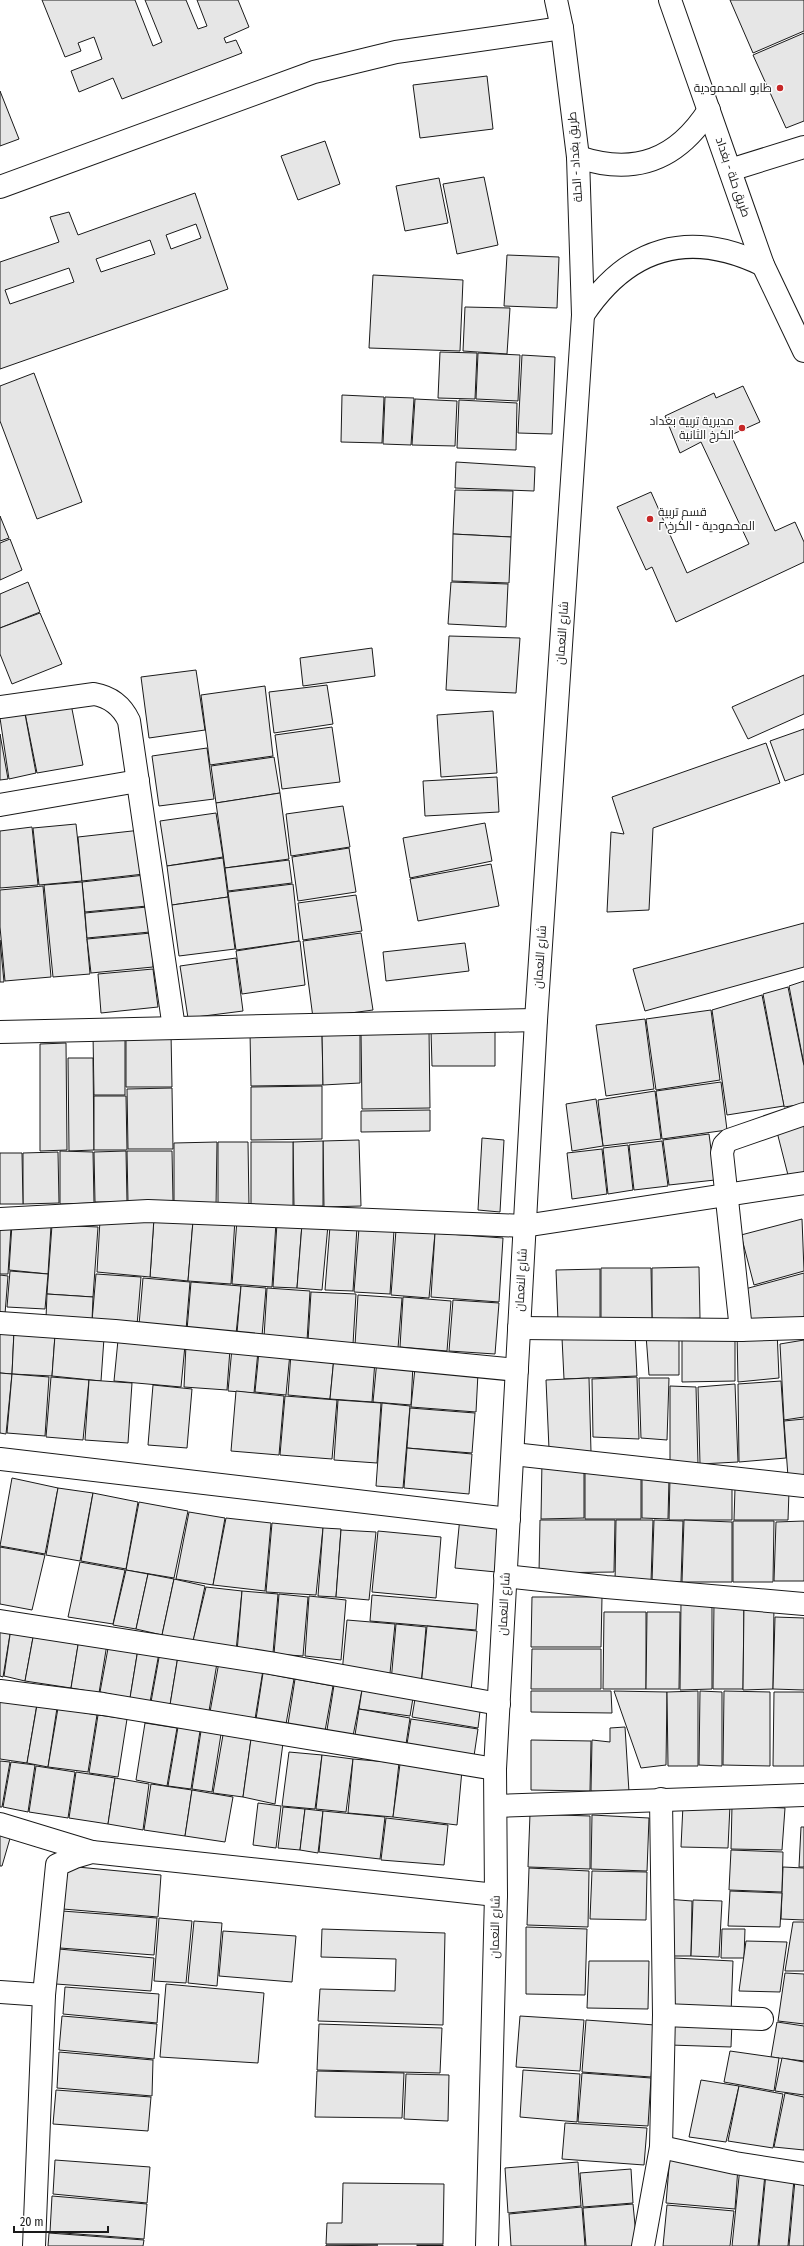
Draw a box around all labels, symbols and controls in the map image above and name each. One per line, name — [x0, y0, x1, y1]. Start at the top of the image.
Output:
place label: طابو المحمودية — [694, 81, 772, 95]
marker: طابو المحمودية — [775, 83, 785, 93]
street label: طريق بغداد - الحلة — [565, 111, 585, 203]
street label: طريق حلة - بغداد — [713, 135, 753, 219]
place label: مديرية تربية بغداد الكرخ الثانية — [650, 414, 734, 443]
marker: مديرية تربية بغداد الكرخ الثانية — [737, 423, 747, 433]
place label: قسم تربية المحمودية - الكرخ ٢ — [658, 505, 755, 534]
marker: قسم تربية المحمودية - الكرخ ٢ — [645, 514, 655, 524]
street label: شارع النعمان — [553, 601, 572, 665]
street label: شارع النعمان — [531, 925, 550, 989]
street label: شارع النعمان — [512, 1248, 531, 1312]
street label: شارع النعمان — [495, 1572, 514, 1636]
street label: شارع النعمان — [487, 1895, 504, 1959]
scale bar — [14, 2208, 108, 2234]
text: 20 m — [20, 2215, 44, 2229]

